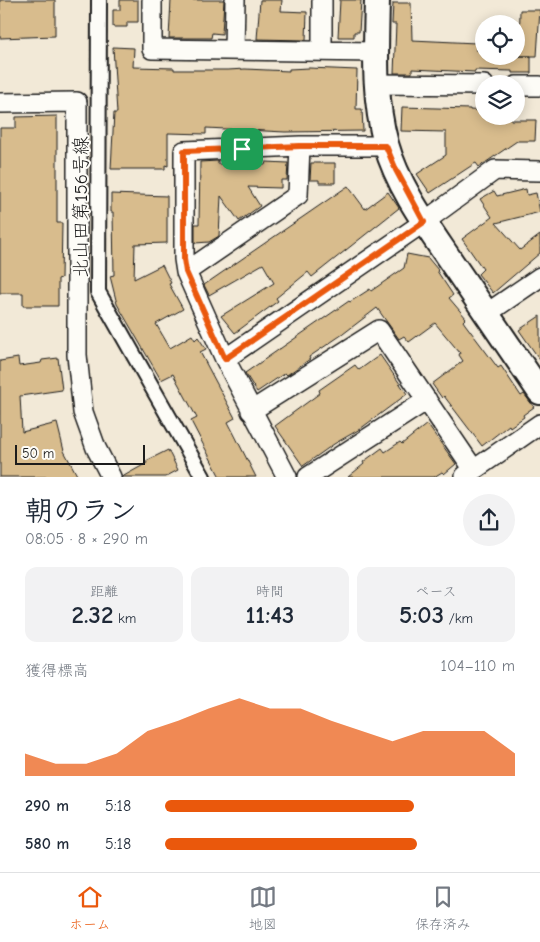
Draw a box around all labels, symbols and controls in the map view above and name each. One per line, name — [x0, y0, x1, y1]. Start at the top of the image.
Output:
map controls — [475, 15, 525, 125]
button: locate — [475, 15, 525, 65]
button: layers — [475, 75, 525, 125]
pin — [221, 128, 263, 170]
icon: arrive — [228, 135, 256, 163]
street label: 北山田第156号線 — [70, 136, 92, 278]
scale bar — [15, 442, 145, 465]
text: 50 m — [22, 445, 54, 462]
button: share — [463, 494, 515, 546]
text: 朝のラン — [25, 495, 137, 527]
text: 08:05 · 8 × 290 m — [25, 530, 148, 548]
text: 距離 — [90, 583, 118, 600]
text: 時間 — [256, 583, 284, 600]
text: ペース — [415, 583, 457, 600]
text: 2.32 — [72, 600, 113, 629]
text: 11:43 — [246, 600, 294, 629]
text: 5:03 — [399, 600, 444, 629]
text: km — [113, 610, 136, 627]
text: /km — [444, 610, 473, 627]
text: 104–110 m — [441, 657, 515, 675]
text: 獲得標高 — [25, 662, 89, 680]
text: 290 m — [25, 797, 69, 815]
text: 5:18 — [105, 797, 131, 815]
text: 580 m — [25, 835, 69, 853]
text: 5:18 — [105, 835, 131, 853]
tab: ホーム — [69, 883, 111, 933]
tab: 地図 — [249, 883, 277, 933]
tab: 保存済み — [415, 883, 471, 933]

